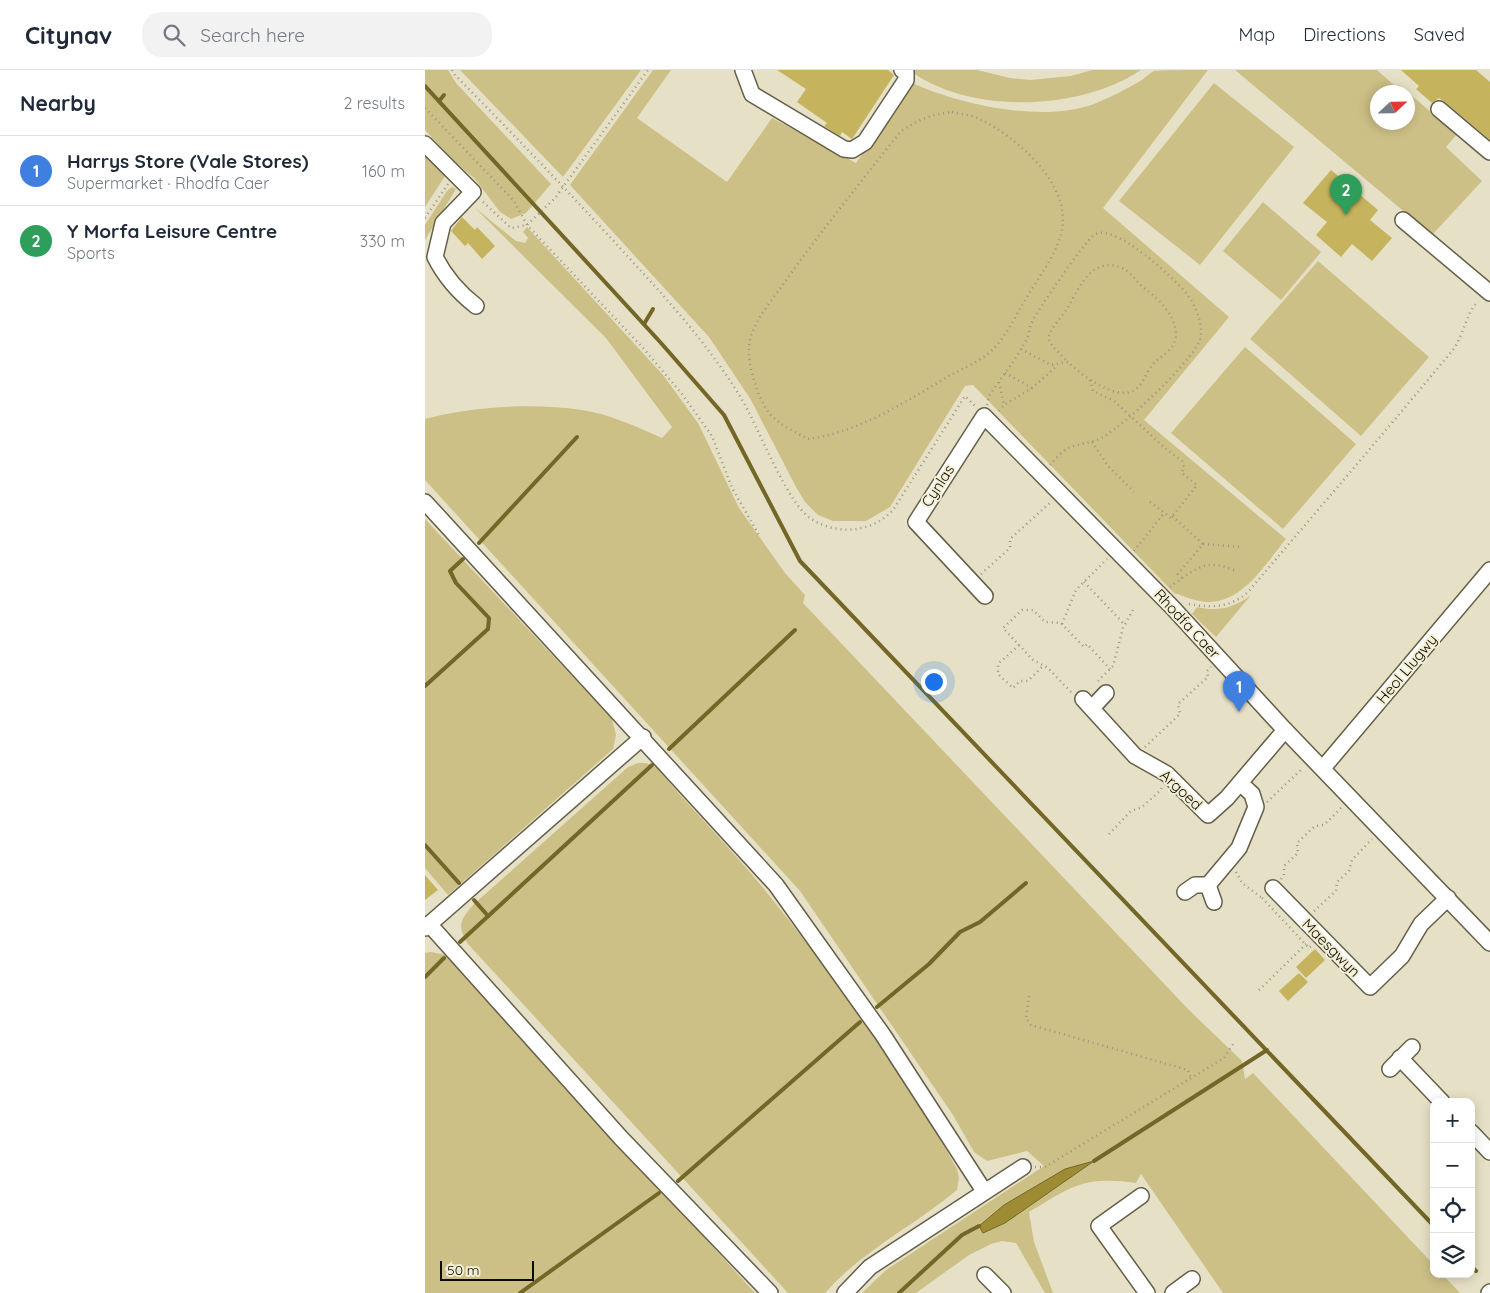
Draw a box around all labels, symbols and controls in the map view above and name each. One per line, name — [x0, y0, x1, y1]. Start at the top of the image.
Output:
search box — [142, 12, 492, 57]
text: Citynav — [25, 20, 112, 50]
icon: search — [160, 21, 188, 49]
text: Search here — [200, 23, 305, 47]
text: Map — [1238, 23, 1275, 46]
text: Directions — [1303, 23, 1386, 46]
text: Saved — [1414, 23, 1465, 46]
north arrow — [1370, 85, 1415, 130]
text: Nearby — [20, 90, 96, 116]
text: 2 results — [343, 93, 405, 113]
text: Harrys Store (Vale Stores) — [67, 149, 308, 173]
text: 1 — [33, 161, 39, 181]
text: 160 m — [362, 161, 405, 181]
text: Supermarket · Rhodfa Caer — [67, 173, 269, 193]
pin: 2 — [1330, 174, 1362, 215]
text: Y Morfa Leisure Centre — [67, 219, 277, 243]
text: 2 — [31, 231, 41, 251]
text: 330 m — [360, 231, 405, 251]
text: Sports — [67, 243, 115, 263]
street label: Cynlas — [917, 461, 958, 510]
street label: Rhodfa Caer — [1150, 585, 1225, 663]
street label: Heol Llugwy — [1372, 630, 1441, 707]
your location — [921, 669, 947, 695]
pin: 1 — [1223, 671, 1255, 712]
street label: Argoed — [1156, 765, 1206, 814]
street label: Maesgwyn — [1298, 914, 1365, 981]
map controls — [1430, 1098, 1475, 1278]
button: + — [1430, 1098, 1475, 1143]
button: − — [1430, 1143, 1475, 1188]
button: locate — [1430, 1188, 1475, 1233]
button: layers — [1430, 1233, 1475, 1278]
scale bar — [440, 1258, 534, 1281]
text: 50 m — [447, 1261, 480, 1279]

